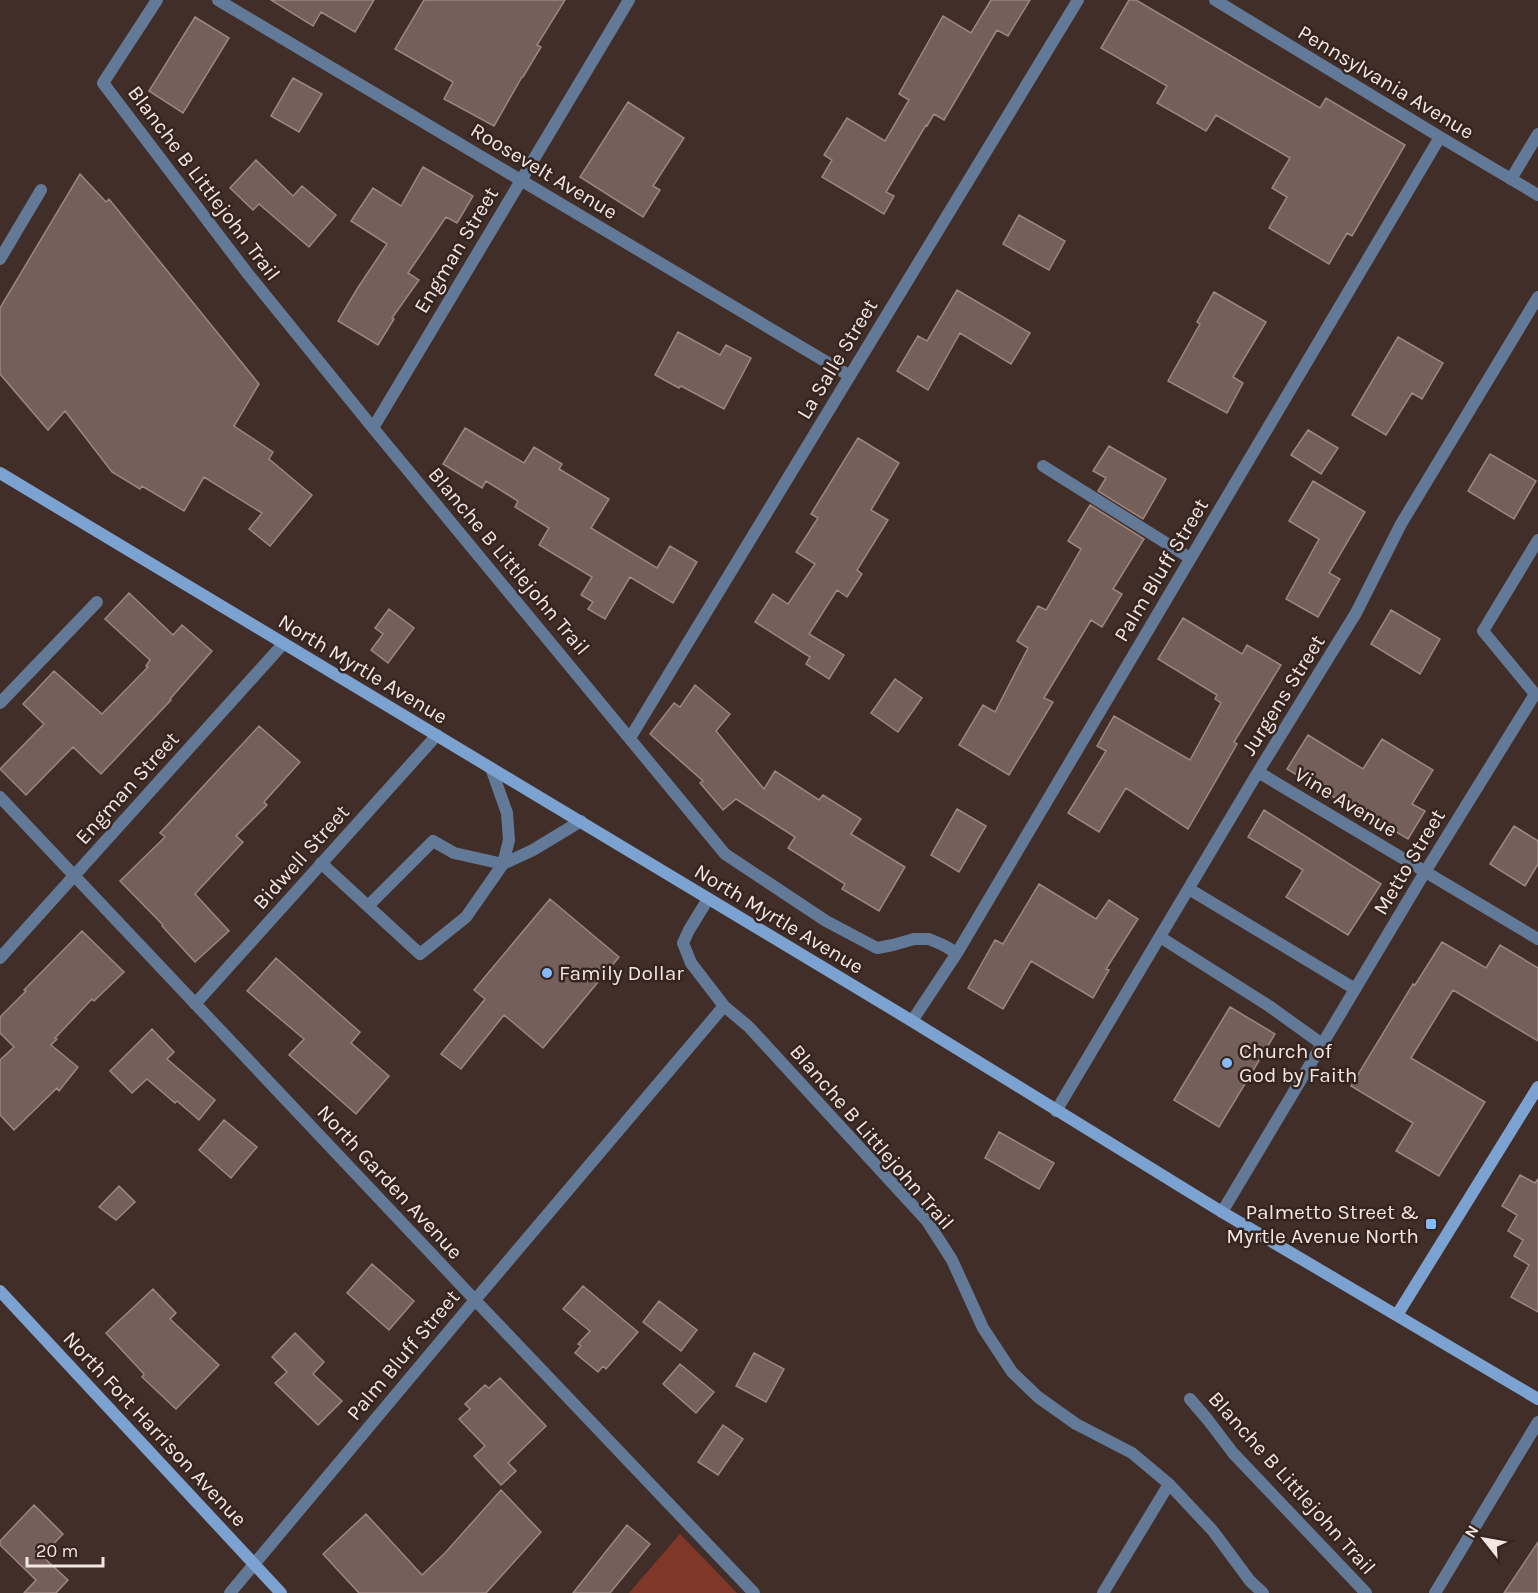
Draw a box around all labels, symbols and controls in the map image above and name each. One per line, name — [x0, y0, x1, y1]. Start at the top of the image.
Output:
street label: Pennsylvania Avenue — [1294, 20, 1478, 144]
street label: Blanche B Littlejohn Trail — [123, 81, 285, 285]
street label: Roosevelt Avenue — [466, 118, 622, 224]
street label: Engman Street — [409, 183, 503, 317]
street label: La Salle Street — [792, 295, 882, 423]
street label: Blanche B Littlejohn Trail — [423, 462, 595, 660]
street label: Palm Bluff Street — [1109, 494, 1213, 646]
street label: North Myrtle Avenue — [274, 609, 452, 729]
street label: Jurgens Street — [1236, 630, 1330, 760]
street label: Engman Street — [70, 727, 184, 849]
street label: Vine Avenue — [1290, 762, 1402, 842]
street label: Bidwell Street — [248, 800, 354, 914]
street label: Metto Street — [1368, 805, 1450, 919]
street label: North Myrtle Avenue — [690, 859, 868, 979]
place label: Family Dollar — [559, 961, 684, 985]
marker: Family Dollar — [540, 966, 554, 980]
street label: Blanche B Littlejohn Trail — [785, 1039, 959, 1235]
place label: Church of God by Faith — [1239, 1039, 1358, 1087]
marker: Church of God by Faith — [1220, 1056, 1234, 1070]
street label: North Garden Avenue — [312, 1100, 468, 1264]
place label: Palmetto Street & Myrtle Avenue North — [1226, 1200, 1419, 1248]
marker: Palmetto Street & Myrtle Avenue North — [1424, 1217, 1438, 1231]
street label: Palm Bluff Street — [342, 1285, 464, 1425]
street label: North Fort Harrison Avenue — [58, 1327, 252, 1531]
street label: Blanche B Littlejohn Trail — [1204, 1387, 1380, 1579]
north arrow — [1454, 1509, 1514, 1569]
text: N — [1460, 1522, 1483, 1541]
scale bar — [27, 1530, 104, 1568]
text: 20 m — [36, 1540, 78, 1562]

